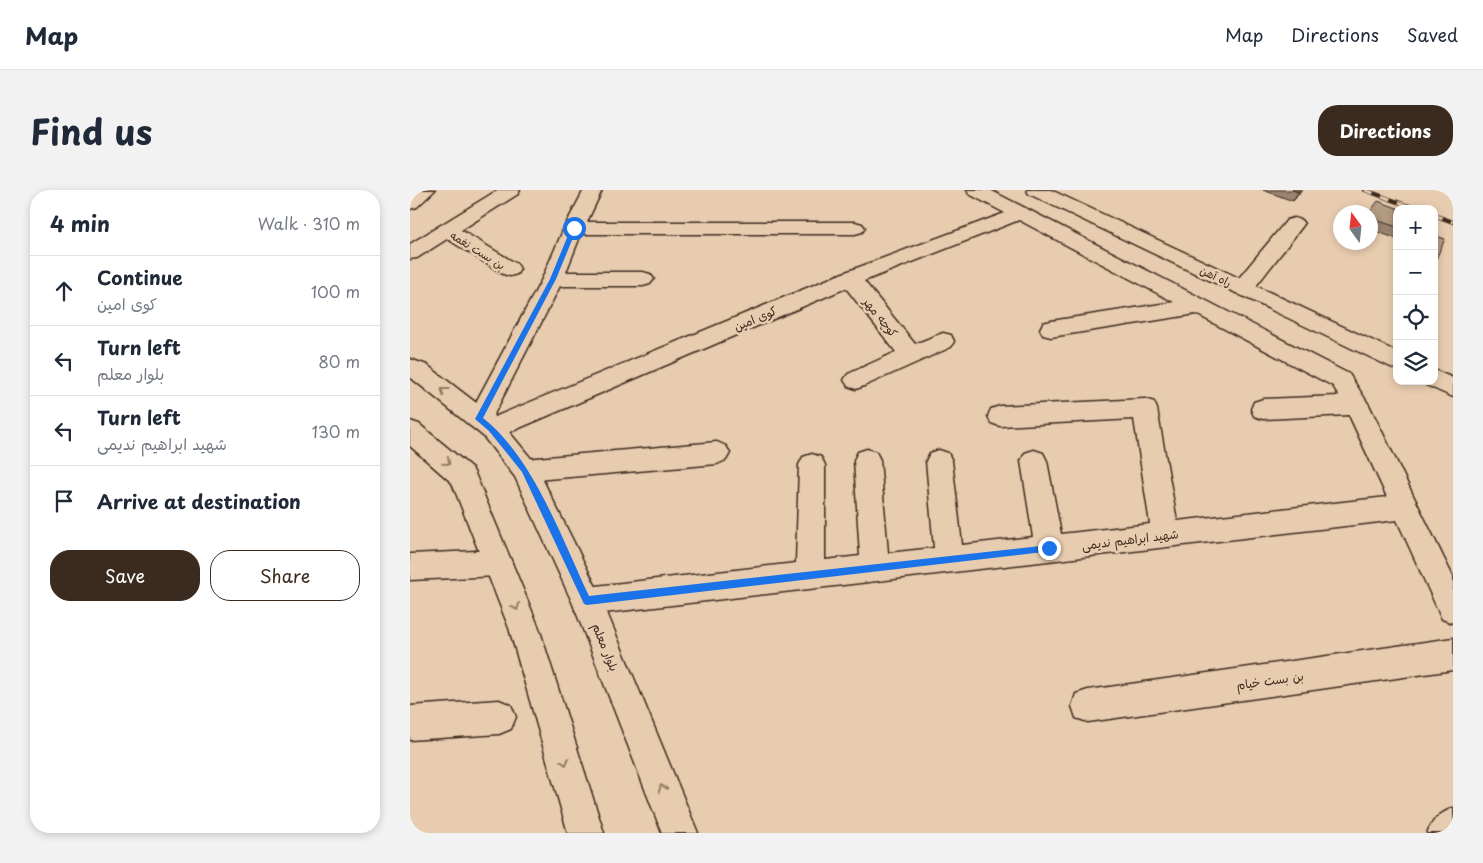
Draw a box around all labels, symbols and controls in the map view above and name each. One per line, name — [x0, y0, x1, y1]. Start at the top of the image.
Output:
text: Map — [25, 17, 78, 53]
text: Map — [1225, 21, 1263, 48]
text: Directions — [1291, 21, 1379, 48]
text: Saved — [1407, 21, 1458, 48]
text: Find us — [30, 104, 152, 157]
button: Directions — [1318, 105, 1453, 156]
north arrow — [1333, 205, 1378, 250]
map controls — [1393, 205, 1438, 385]
button: + — [1393, 205, 1438, 250]
text: 4 min — [50, 207, 110, 239]
text: Walk · 310 m — [258, 211, 360, 235]
route start — [563, 217, 586, 240]
street label: بن بست نغمه — [447, 226, 509, 274]
button: − — [1393, 250, 1438, 295]
street label: راه آهن — [1197, 261, 1235, 291]
text: Continue — [97, 263, 183, 291]
icon: ahead — [50, 277, 78, 305]
text: 100 m — [311, 279, 360, 303]
text: کوی امین — [97, 291, 157, 315]
street label: کوچه مهر — [859, 292, 903, 341]
button: locate — [1393, 295, 1438, 340]
street label: کوی امین — [731, 301, 779, 335]
text: Turn left — [97, 333, 181, 361]
button: layers — [1393, 340, 1438, 385]
icon: left — [50, 347, 78, 375]
text: 80 m — [318, 349, 360, 373]
text: بلوار معلم — [97, 361, 164, 385]
one-way arrow — [440, 388, 450, 397]
text: Turn left — [97, 403, 181, 431]
icon: left — [50, 417, 78, 445]
text: 130 m — [312, 419, 360, 443]
text: شهید ابراهیم ندیمی — [97, 431, 227, 455]
one-way arrow — [441, 457, 450, 465]
icon: arrive — [50, 487, 78, 515]
text: Arrive at destination — [97, 487, 301, 515]
street label: شهید ابراهیم ندیمی — [1081, 524, 1180, 555]
route end — [1038, 537, 1061, 560]
button: Save — [50, 550, 200, 601]
button: Share — [210, 550, 360, 601]
one-way arrow — [510, 602, 520, 611]
street label: بلوار معلم — [587, 620, 624, 674]
street label: بن بست خیام — [1235, 666, 1305, 695]
one-way arrow — [559, 757, 569, 766]
one-way arrow — [658, 784, 668, 793]

